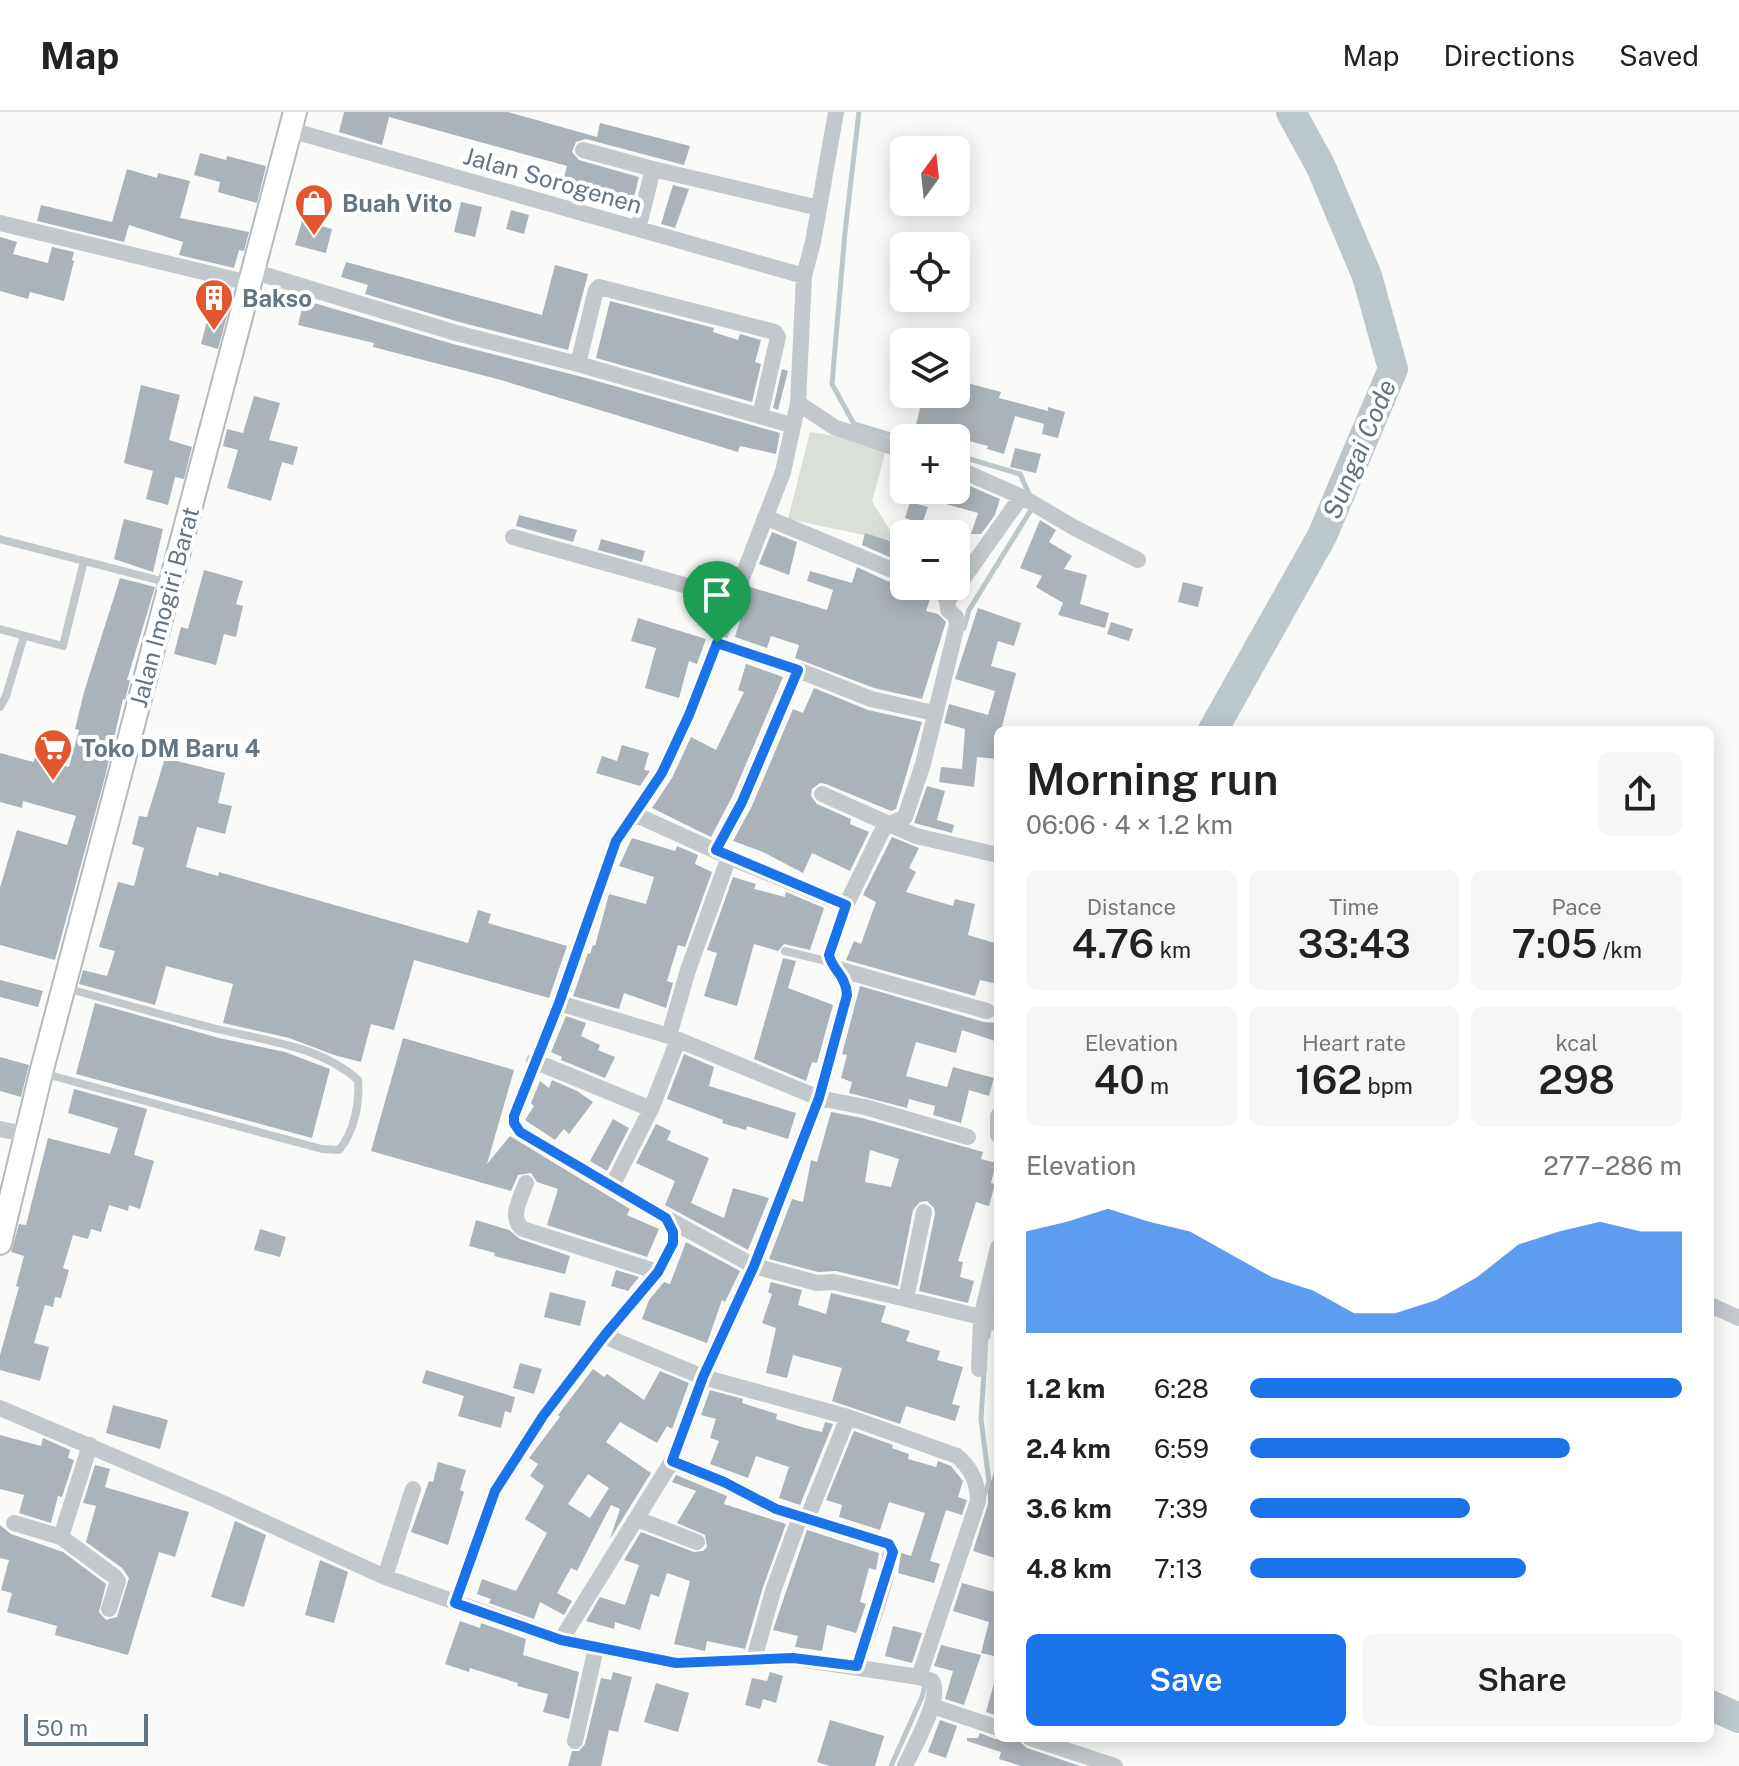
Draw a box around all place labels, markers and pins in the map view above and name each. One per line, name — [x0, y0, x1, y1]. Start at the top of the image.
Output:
shop icon: Buah Vito — [293, 182, 335, 237]
place label: Buah Vito — [342, 189, 452, 217]
building icon: Bakso — [193, 277, 235, 332]
place label: Bakso — [242, 284, 312, 312]
pin — [683, 561, 751, 643]
supermarket icon: Toko DM Baru 4 — [32, 727, 74, 782]
place label: Toko DM Baru 4 — [81, 734, 260, 762]

